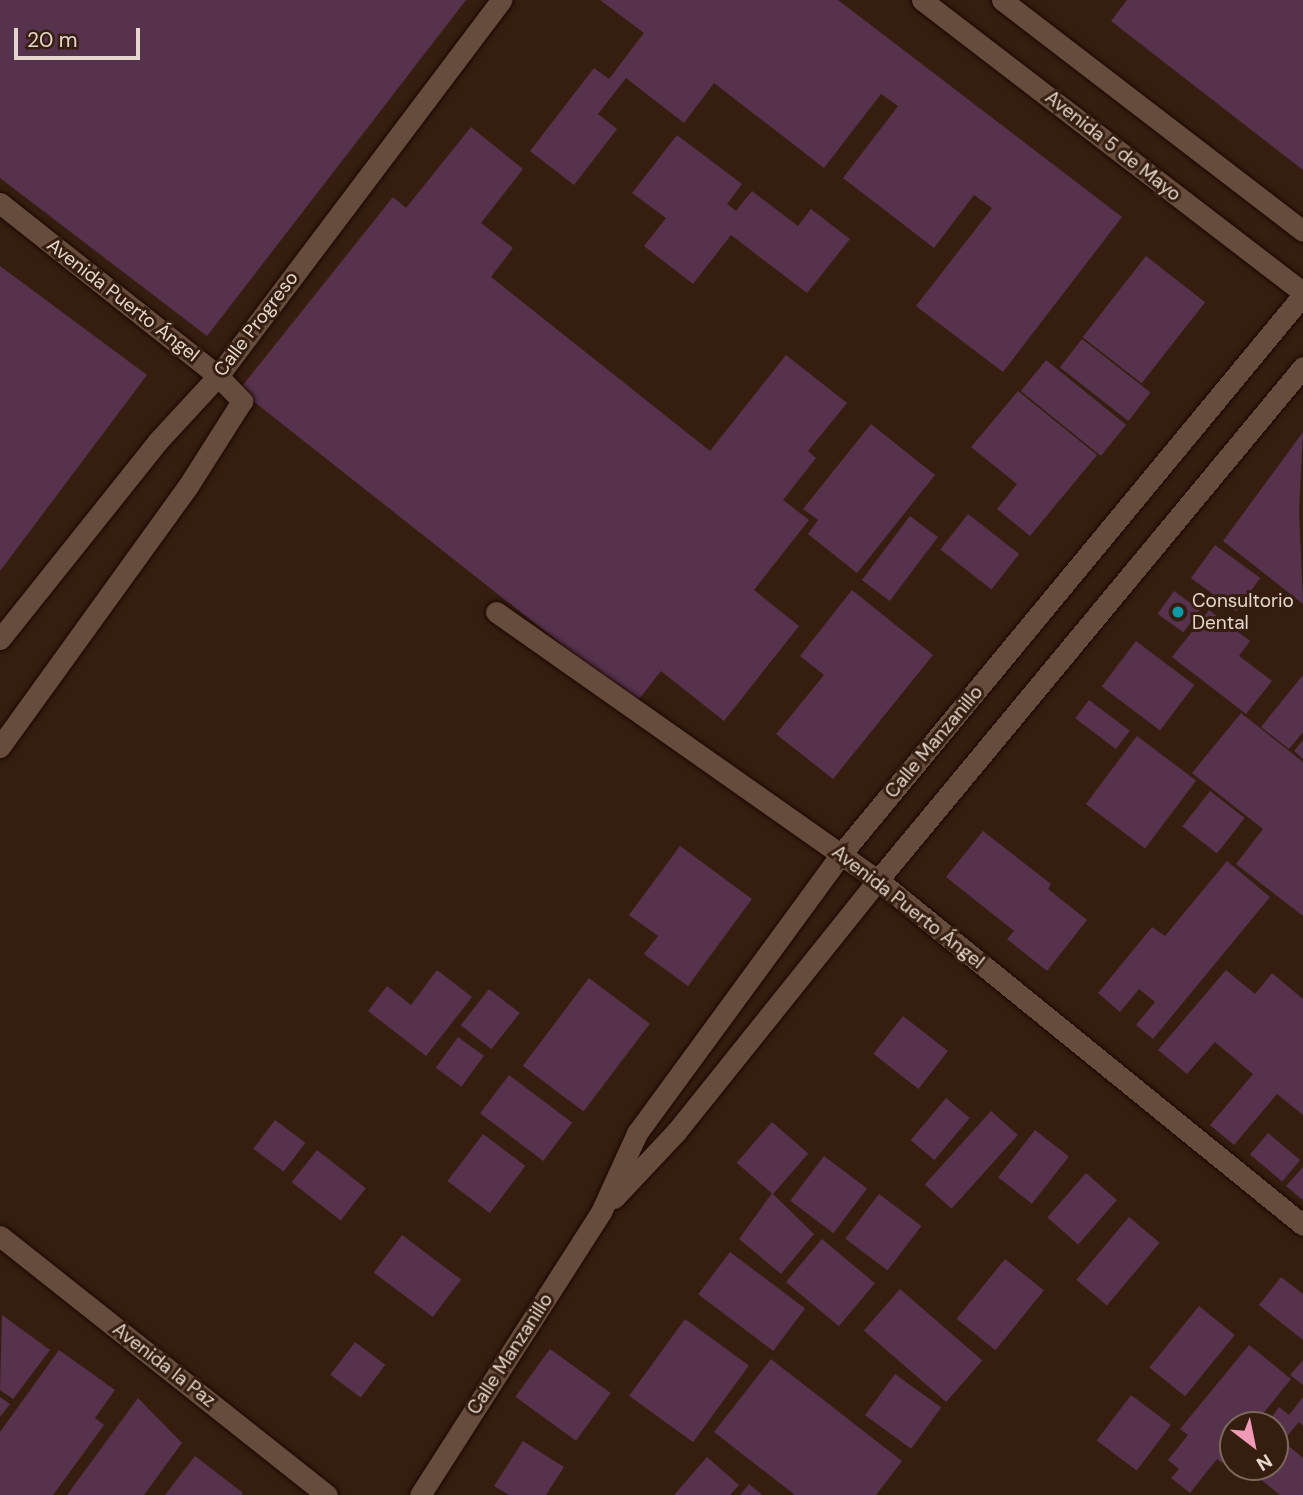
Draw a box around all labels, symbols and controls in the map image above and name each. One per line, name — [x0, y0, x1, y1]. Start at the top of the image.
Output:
scale bar — [18, 14, 144, 58]
text: 20 m — [27, 26, 78, 54]
street label: Avenida 5 de Mayo — [1041, 86, 1185, 206]
street label: Avenida Puerto Ángel — [42, 234, 204, 366]
street label: Calle Progreso — [209, 267, 303, 381]
place label: Consultorio Dental — [1192, 590, 1294, 634]
marker: Consultorio Dental — [1170, 604, 1186, 620]
street label: Calle Manzanillo — [880, 681, 988, 803]
street label: Avenida Puerto Ángel — [827, 841, 989, 973]
street label: Calle Manzanillo — [462, 1289, 558, 1419]
street label: Avenida la Paz — [108, 1318, 220, 1412]
north arrow — [1219, 1411, 1289, 1481]
text: N — [1252, 1448, 1277, 1477]

